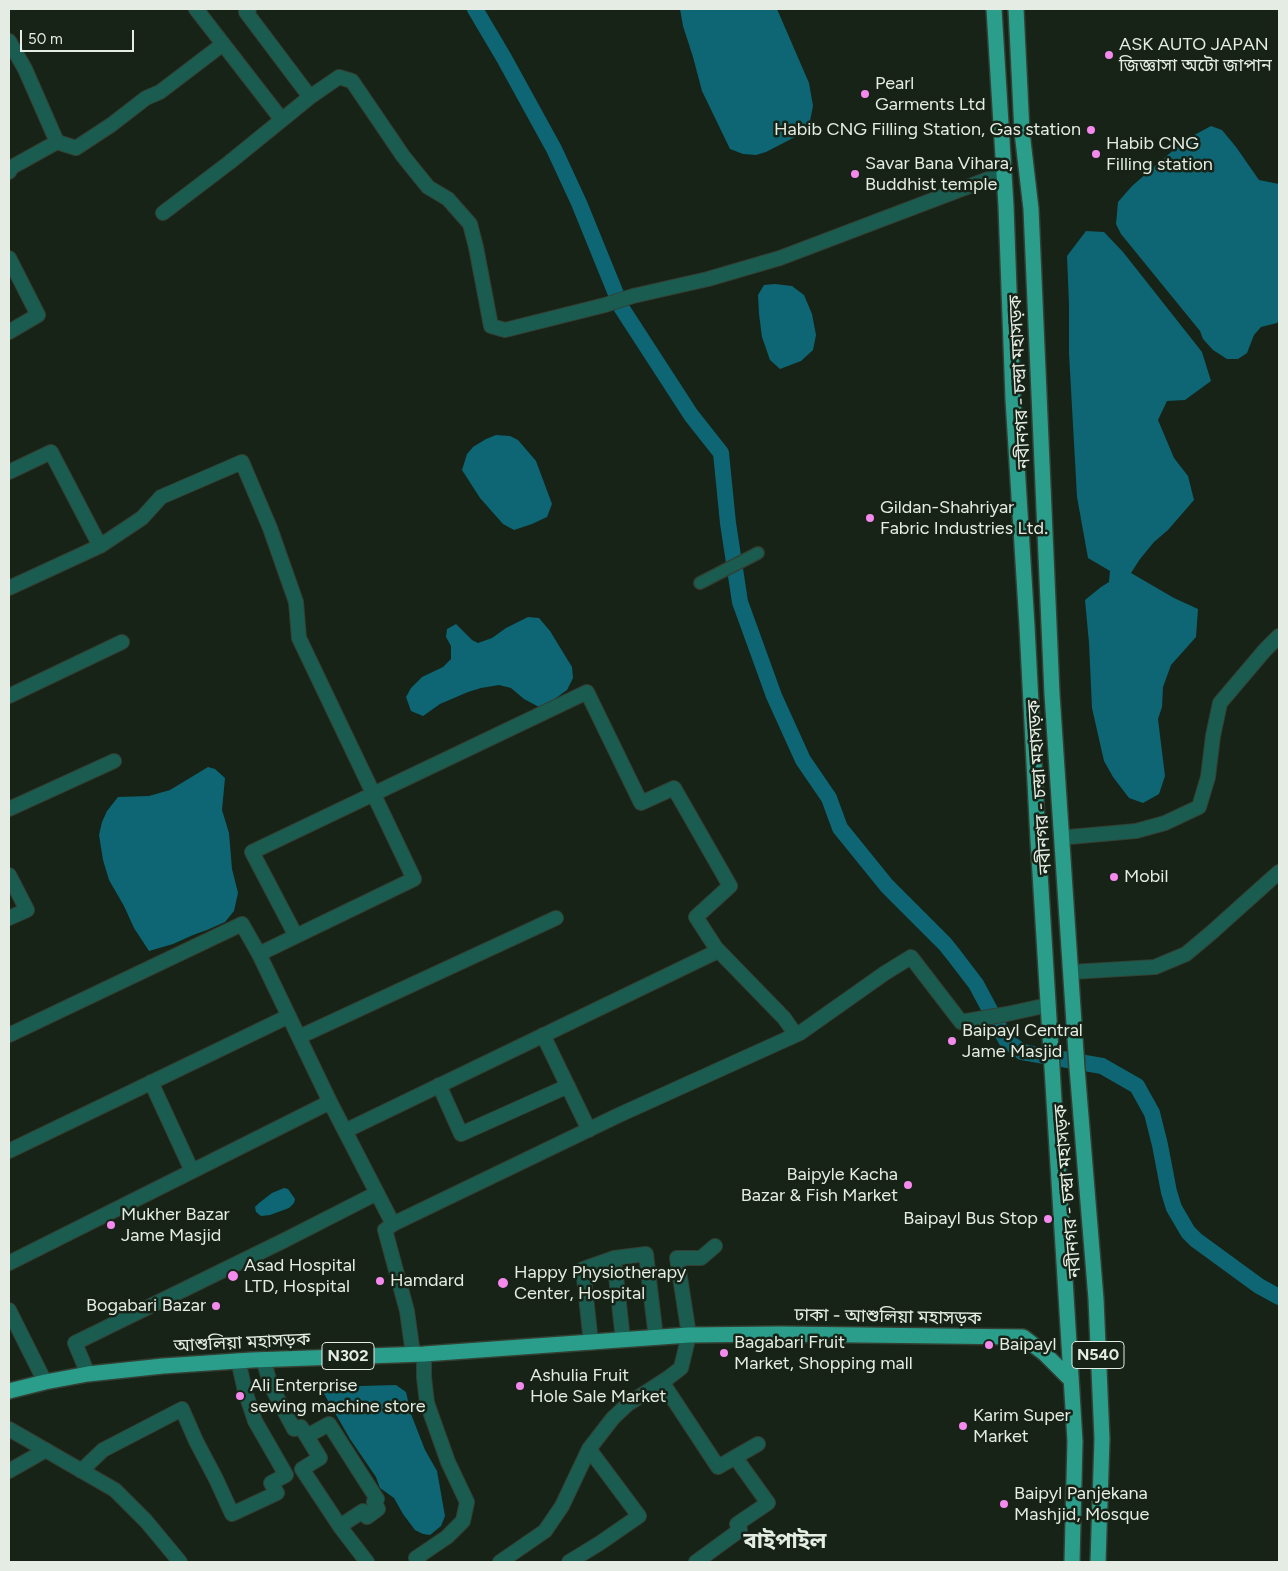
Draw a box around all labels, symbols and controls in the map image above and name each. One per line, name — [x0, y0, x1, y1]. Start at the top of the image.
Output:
scale bar — [22, 20, 136, 52]
text: 50 m — [28, 30, 63, 48]
place label: ASK AUTO JAPAN জিজ্ঞাসা অটো জাপান — [1119, 34, 1272, 76]
marker: ASK AUTO JAPAN জিজ্ঞাসা অটো জাপান — [1103, 49, 1115, 61]
place label: Pearl Garments Ltd — [875, 73, 985, 116]
marker: Pearl Garments Ltd — [859, 88, 871, 100]
place label: Habib CNG Filling Station, Gas station — [774, 119, 1081, 141]
marker: Habib CNG Filling Station, Gas station — [1085, 124, 1097, 136]
place label: Habib CNG Filling station — [1106, 133, 1213, 176]
marker: Habib CNG Filling station — [1090, 148, 1102, 160]
place label: Savar Bana Vihara, Buddhist temple — [865, 153, 1013, 195]
marker: Savar Bana Vihara, Buddhist temple — [849, 168, 861, 180]
street label: নবীনগর - চন্দ্রা মহাসড়ক — [1005, 294, 1035, 470]
place label: Gildan-Shahriyar Fabric Industries Ltd. — [880, 497, 1048, 540]
marker: Gildan-Shahriyar Fabric Industries Ltd. — [864, 512, 876, 524]
street label: নবীনগর - চন্দ্রা মহাসড়ক — [1023, 699, 1057, 875]
place label: Mobil — [1124, 866, 1168, 888]
marker: Mobil — [1108, 871, 1120, 883]
place label: Baipayl Central Jame Masjid — [962, 1020, 1083, 1062]
marker: Baipayl Central Jame Masjid — [946, 1035, 958, 1047]
street label: নবীনগর - চন্দ্রা মহাসড়ক — [1050, 1103, 1086, 1279]
place label: Baipyle Kacha Bazar & Fish Market — [741, 1164, 898, 1206]
marker: Baipyle Kacha Bazar & Fish Market — [902, 1179, 914, 1191]
place label: Mukher Bazar Jame Masjid — [121, 1204, 230, 1246]
place label: Baipayl Bus Stop — [903, 1208, 1038, 1230]
marker: Baipayl Bus Stop — [1042, 1213, 1054, 1225]
marker: Mukher Bazar Jame Masjid — [105, 1219, 117, 1231]
place label: Asad Hospital LTD, Hospital — [244, 1255, 356, 1298]
place label: Happy Physiotherapy Center, Hospital — [514, 1262, 686, 1304]
marker: Asad Hospital LTD, Hospital — [226, 1269, 240, 1283]
place label: Hamdard — [390, 1270, 464, 1292]
marker: Hamdard — [374, 1275, 386, 1287]
marker: Happy Physiotherapy Center, Hospital — [496, 1276, 510, 1290]
place label: Bogabari Bazar — [86, 1295, 206, 1317]
marker: Bogabari Bazar — [210, 1300, 222, 1312]
street label: ঢাকা - আশুলিয়া মহাসড়ক — [794, 1305, 982, 1329]
street label: আশুলিয়া মহাসড়ক — [173, 1329, 311, 1357]
place label: Bagabari Fruit Market, Shopping mall — [734, 1332, 913, 1375]
place label: Baipayl — [999, 1334, 1056, 1356]
marker: Baipayl — [983, 1339, 995, 1351]
road number: N302 — [322, 1342, 374, 1370]
road number: N540 — [1072, 1342, 1124, 1368]
marker: Bagabari Fruit Market, Shopping mall — [718, 1347, 730, 1359]
place label: Ashulia Fruit Hole Sale Market — [530, 1365, 666, 1408]
place label: Ali Enterprise sewing machine store — [250, 1375, 426, 1418]
marker: Ashulia Fruit Hole Sale Market — [514, 1380, 526, 1392]
marker: Ali Enterprise sewing machine store — [234, 1390, 246, 1402]
place label: Karim Super Market — [973, 1405, 1071, 1448]
marker: Karim Super Market — [957, 1420, 969, 1432]
place label: Baipyl Panjekana Mashjid, Mosque — [1014, 1483, 1149, 1526]
marker: Baipyl Panjekana Mashjid, Mosque — [998, 1498, 1010, 1510]
district label: বাইপাইল — [744, 1529, 826, 1555]

